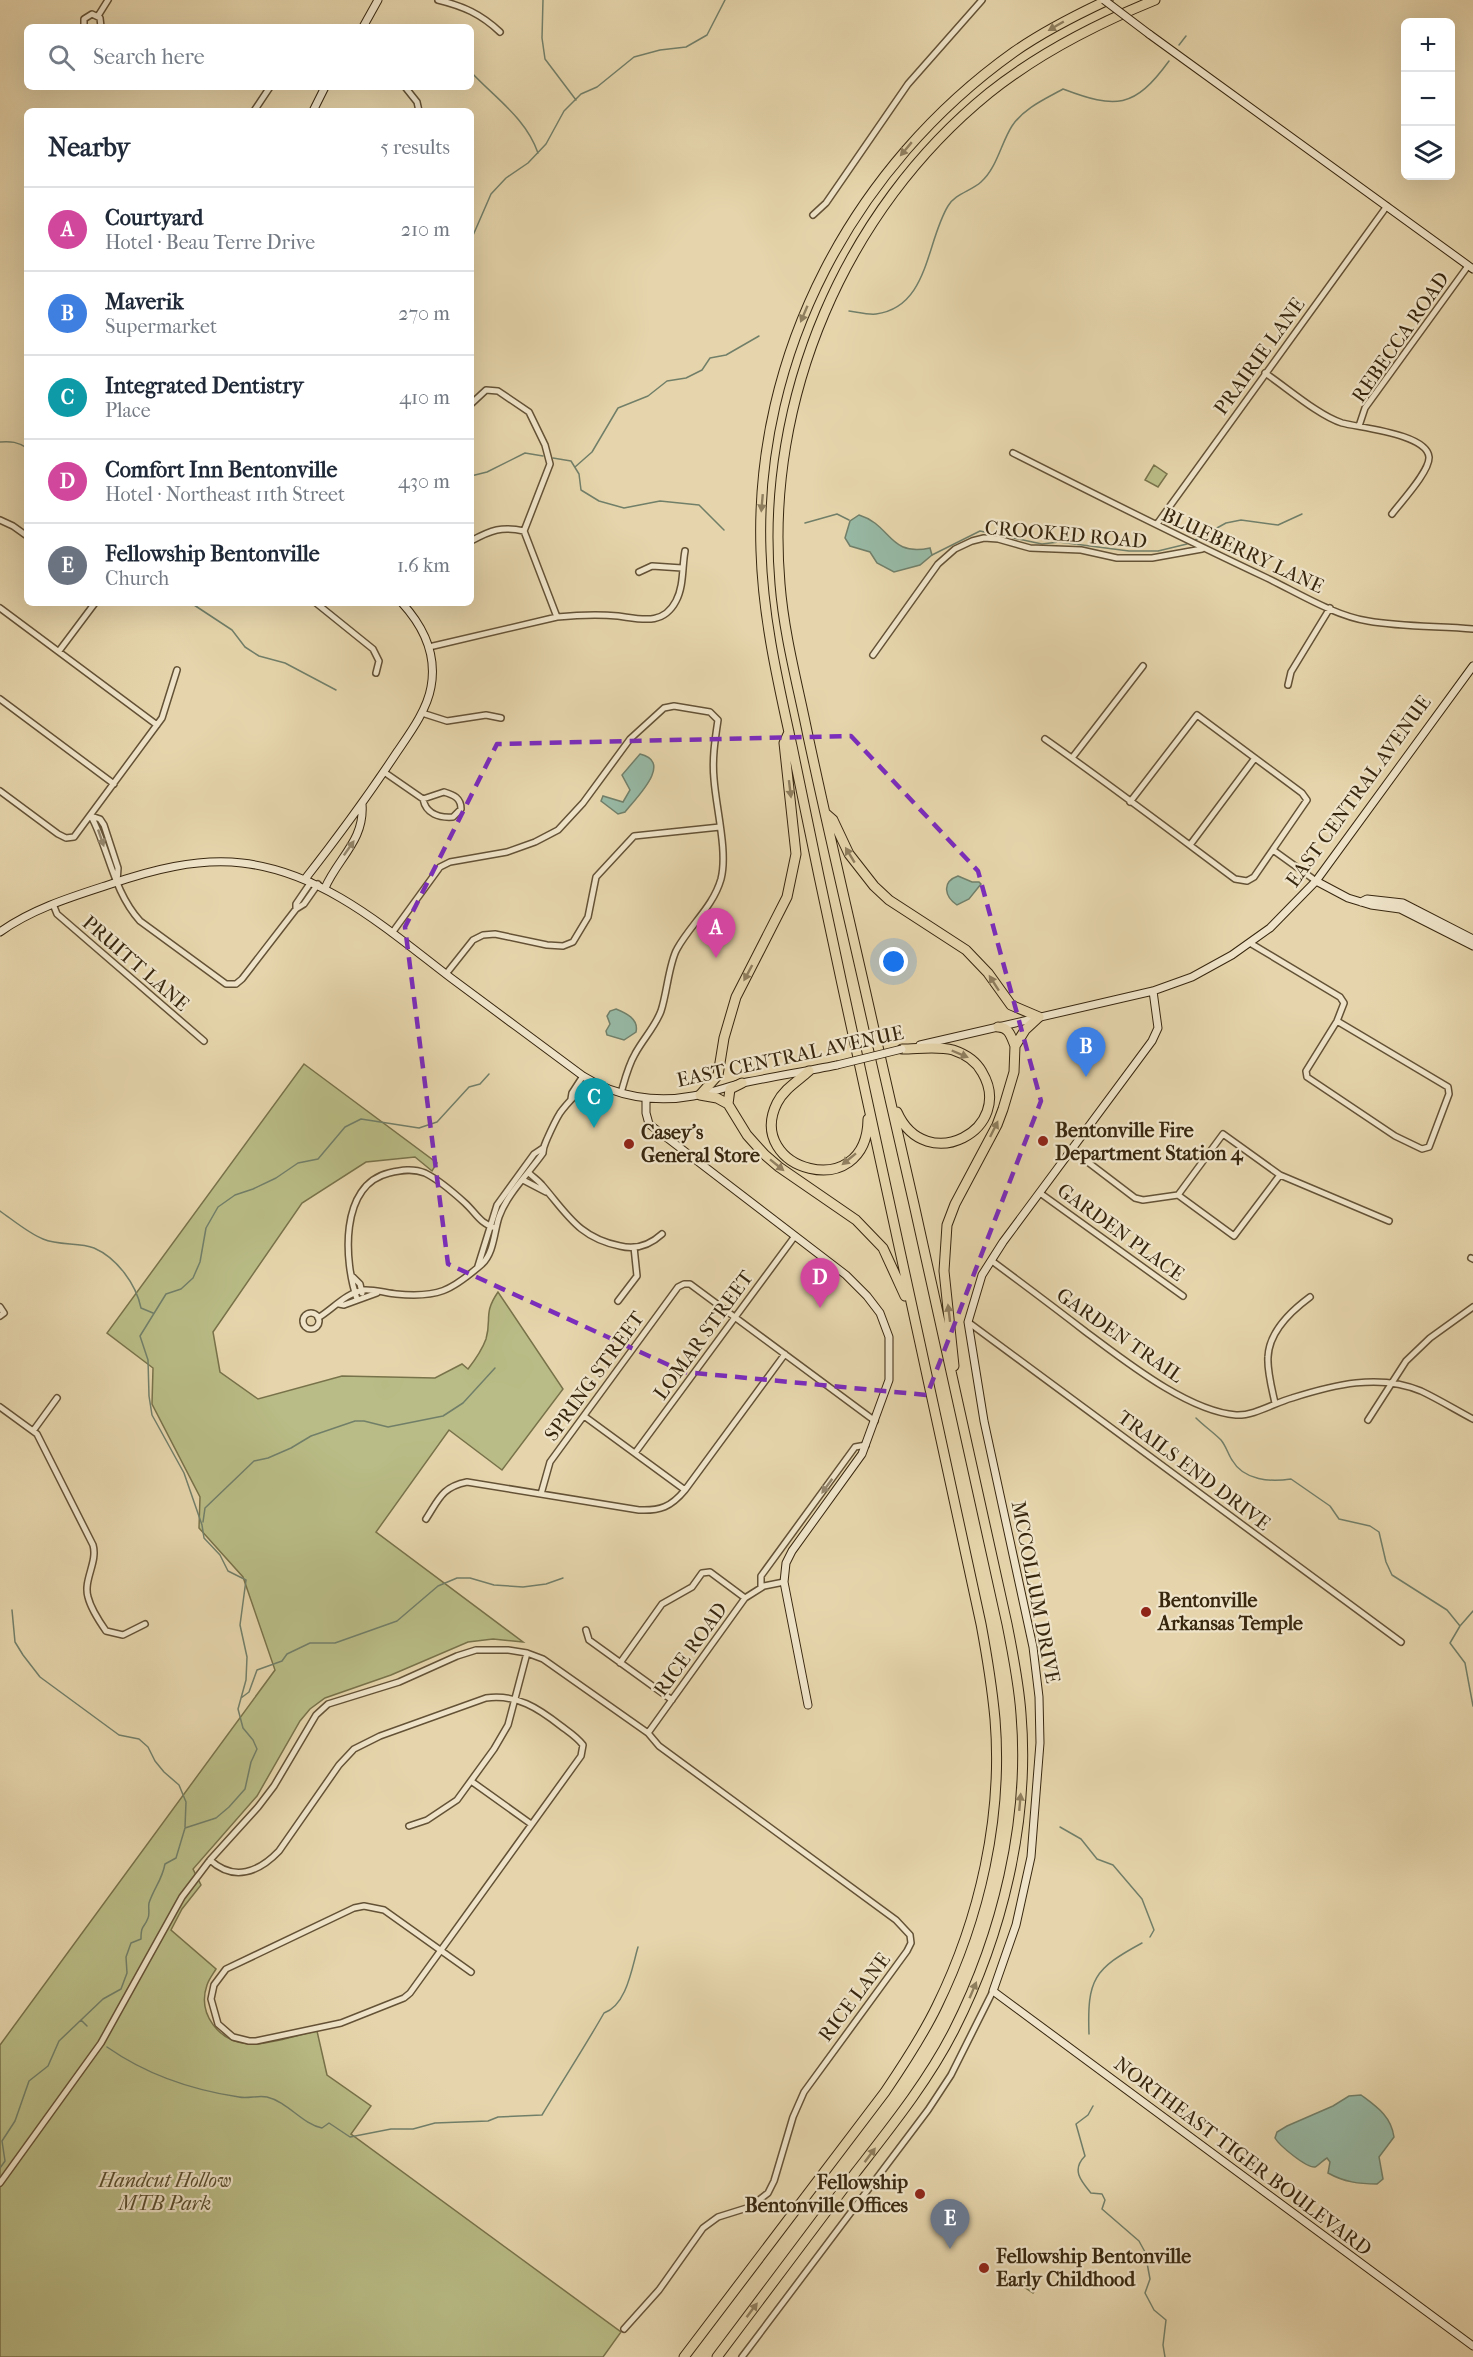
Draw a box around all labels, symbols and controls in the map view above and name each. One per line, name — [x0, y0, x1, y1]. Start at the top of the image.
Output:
map controls — [1401, 18, 1455, 180]
button: + — [1401, 18, 1455, 72]
one-way arrow — [1048, 20, 1064, 31]
search box — [24, 24, 474, 90]
icon: search — [45, 41, 78, 74]
text: Search here — [93, 44, 205, 70]
button: − — [1401, 72, 1455, 126]
button: layers — [1401, 126, 1455, 180]
text: Nearby — [48, 132, 130, 163]
text: 5 results — [380, 136, 450, 159]
one-way arrow — [900, 141, 913, 156]
text: Courtyard — [105, 205, 203, 231]
text: A — [61, 218, 74, 241]
text: 210 m — [401, 218, 450, 241]
text: Hotel · Beau Terre Drive — [105, 231, 315, 254]
street label: REBECCA ROAD — [1347, 268, 1454, 407]
text: Maverik — [105, 289, 184, 315]
street label: PRAIRIE LANE — [1209, 293, 1310, 419]
text: B — [61, 302, 74, 325]
text: 270 m — [398, 302, 450, 325]
one-way arrow — [799, 305, 809, 323]
text: Supermarket — [105, 315, 217, 338]
text: Integrated Dentistry — [105, 373, 303, 399]
text: C — [61, 386, 74, 409]
text: 410 m — [399, 386, 450, 409]
text: Place — [105, 399, 151, 422]
text: Comfort Inn Bentonville — [105, 457, 337, 483]
text: D — [60, 470, 75, 493]
text: 430 m — [398, 470, 450, 493]
text: Hotel · Northeast 11th Street — [105, 483, 345, 506]
one-way arrow — [757, 494, 767, 513]
street label: BLUEBERRY LANE — [1158, 503, 1327, 598]
street label: CROOKED ROAD — [984, 516, 1148, 553]
text: Fellowship Bentonville — [105, 541, 320, 567]
text: E — [61, 554, 74, 577]
text: 1.6 km — [397, 554, 450, 577]
text: Church — [105, 567, 169, 590]
street label: EAST CENTRAL AVENUE — [1281, 691, 1436, 892]
one-way arrow — [785, 780, 794, 799]
one-way arrow — [97, 829, 107, 847]
one-way arrow — [343, 840, 354, 856]
one-way arrow — [845, 847, 856, 863]
pin: A — [696, 908, 736, 958]
street label: PRUITT LANE — [78, 911, 194, 1016]
your location — [879, 947, 908, 976]
one-way arrow — [743, 965, 753, 982]
one-way arrow — [989, 974, 1000, 991]
street label: EAST CENTRAL AVENUE — [675, 1021, 906, 1092]
pin: B — [1066, 1028, 1106, 1077]
one-way arrow — [951, 1049, 969, 1059]
pin: C — [574, 1078, 614, 1128]
place label: Bentonville Fire Department Station 4 — [1055, 1119, 1244, 1166]
place label: Casey's General Store — [641, 1121, 760, 1167]
one-way arrow — [990, 1121, 999, 1138]
marker: Bentonville Fire Department Station 4 — [1036, 1134, 1050, 1148]
marker: Casey's General Store — [622, 1137, 636, 1151]
one-way arrow — [841, 1153, 857, 1166]
one-way arrow — [769, 1158, 784, 1171]
street label: GARDEN PLACE — [1053, 1179, 1188, 1286]
pin: D — [800, 1258, 840, 1308]
street label: LOMAR STREET — [649, 1266, 758, 1404]
street label: GARDEN TRAIL — [1052, 1283, 1187, 1388]
one-way arrow — [944, 1303, 954, 1322]
street label: SPRING STREET — [540, 1307, 649, 1445]
street label: TRAILS END DRIVE — [1113, 1406, 1274, 1535]
one-way arrow — [821, 1477, 833, 1493]
street label: MCCOLLUM DRIVE — [1007, 1499, 1064, 1685]
place label: Bentonville Arkansas Temple — [1156, 1589, 1303, 1635]
street label: RICE ROAD — [649, 1598, 732, 1700]
marker: Bentonville Arkansas Temple — [1139, 1605, 1153, 1619]
one-way arrow — [1015, 1792, 1024, 1811]
street label: RICE LANE — [814, 1949, 895, 2046]
one-way arrow — [969, 1981, 978, 1999]
street label: NORTHEAST TIGER BOULEVARD — [1109, 2052, 1376, 2261]
one-way arrow — [863, 2147, 876, 2163]
park label: Handcut Hollow MTB Park — [98, 2169, 231, 2215]
place label: Fellowship Bentonville Offices — [745, 2171, 909, 2217]
marker: Fellowship Bentonville Offices — [913, 2187, 927, 2201]
pin: E — [930, 2200, 970, 2249]
place label: Fellowship Bentonville Early Childhood — [995, 2245, 1191, 2291]
marker: Fellowship Bentonville Early Childhood — [977, 2261, 991, 2275]
one-way arrow — [746, 2303, 758, 2319]

